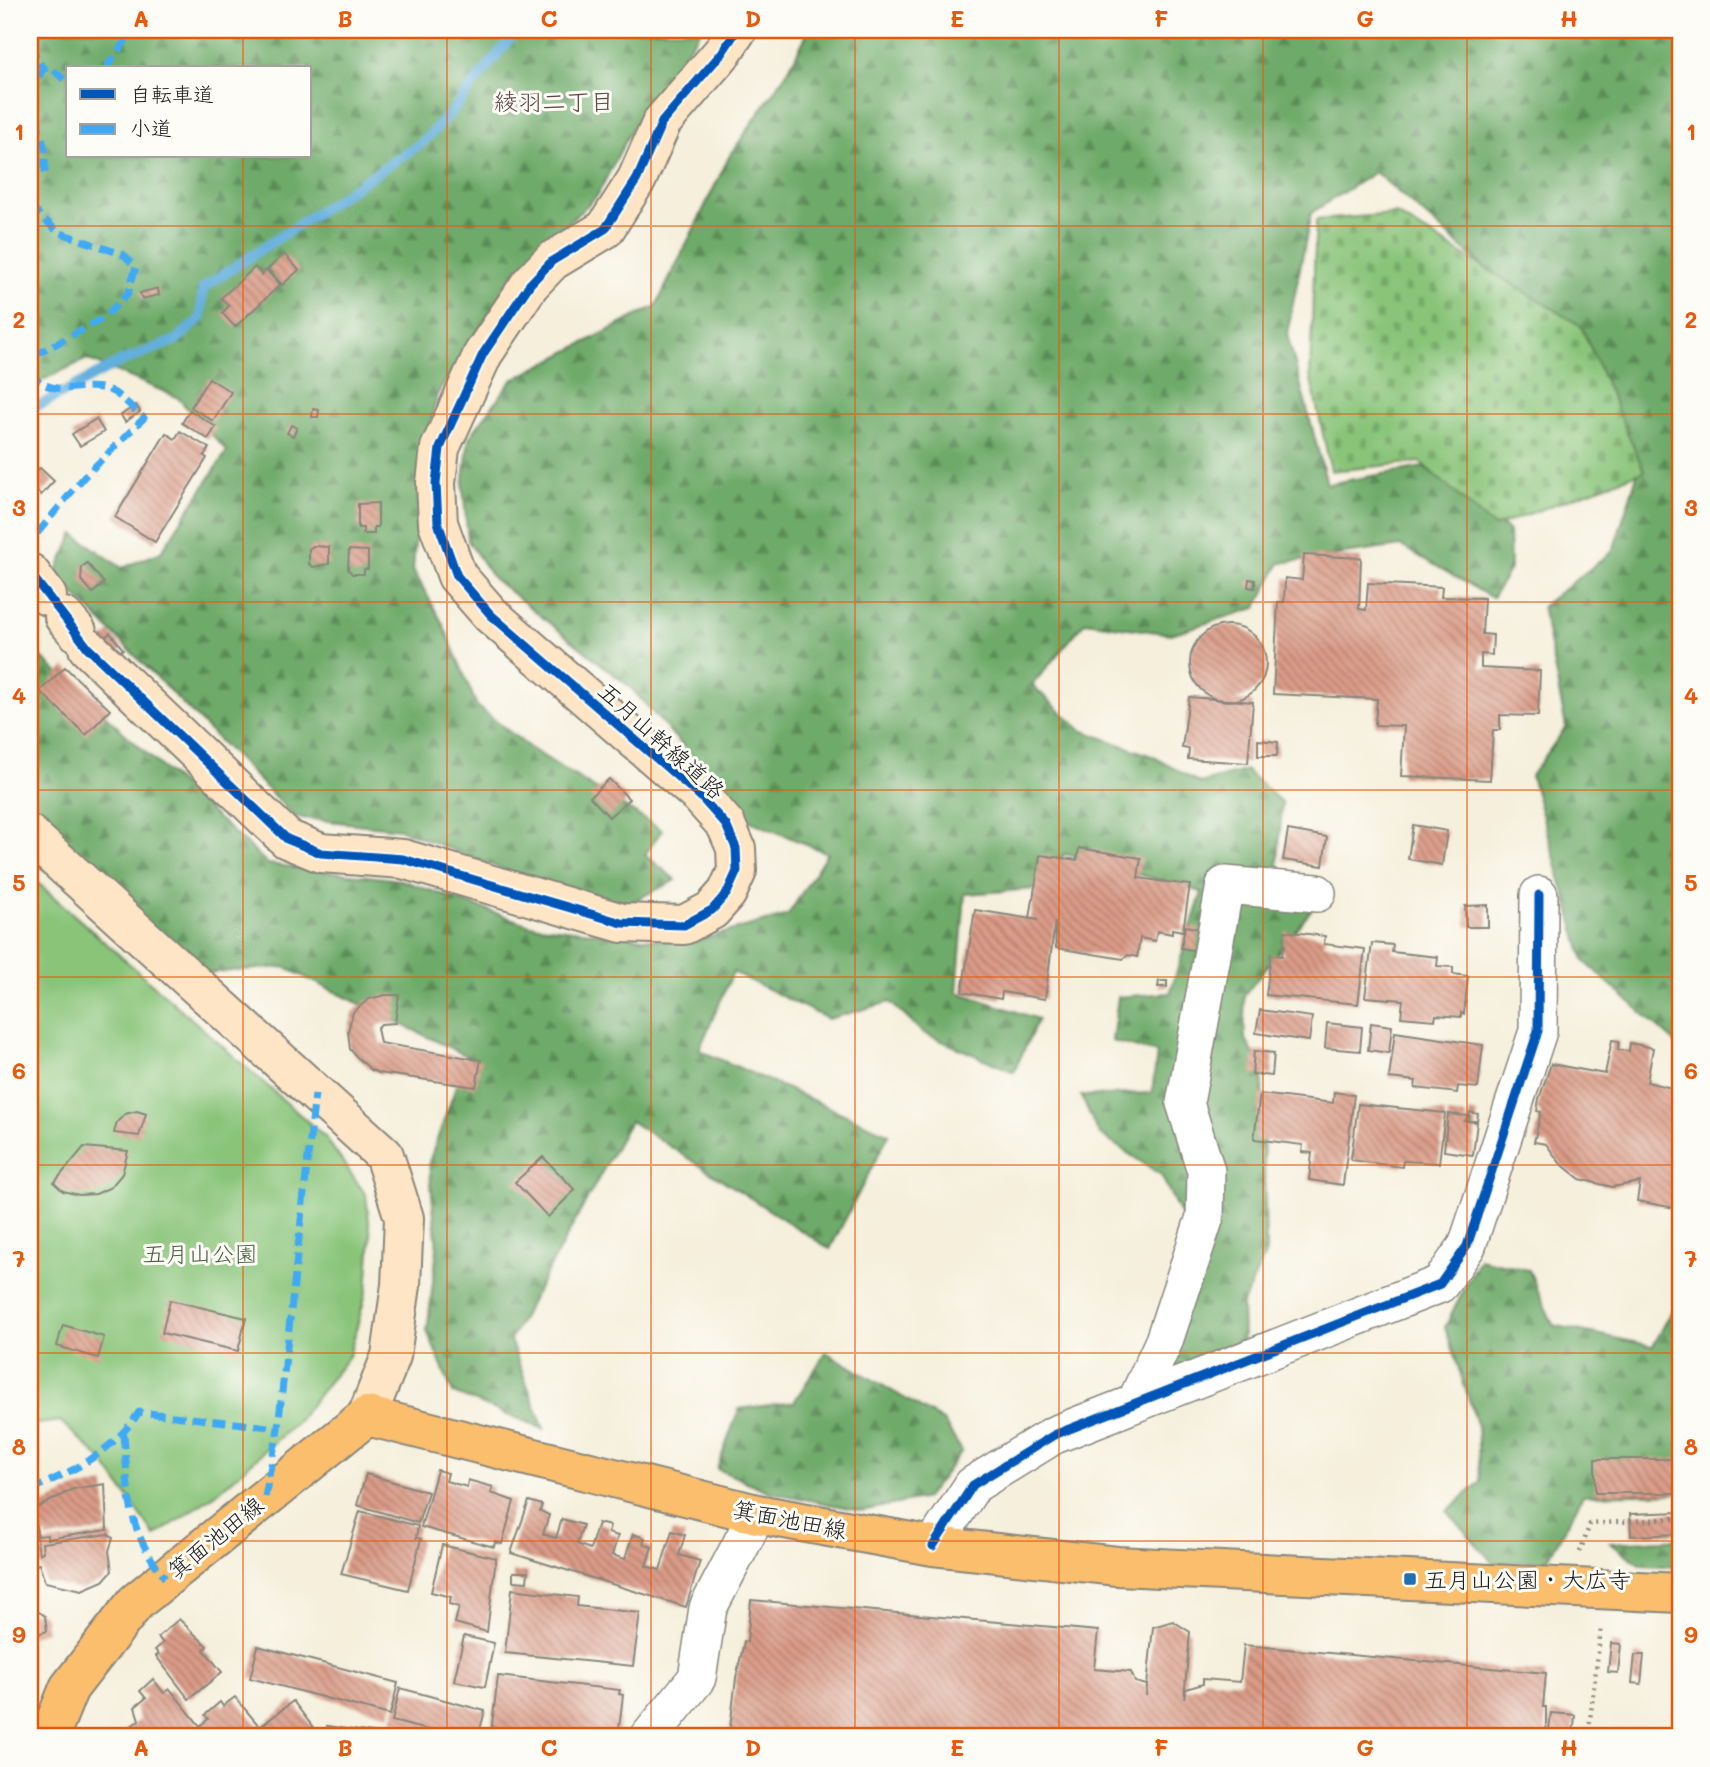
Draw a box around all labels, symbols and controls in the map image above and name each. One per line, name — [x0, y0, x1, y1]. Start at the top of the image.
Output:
text: A — [133, 3, 149, 33]
text: B — [337, 3, 353, 33]
text: C — [540, 3, 558, 33]
text: D — [745, 3, 761, 33]
text: E — [950, 3, 964, 33]
text: F — [1154, 3, 1168, 33]
text: G — [1356, 3, 1374, 33]
text: H — [1560, 3, 1578, 33]
legend — [66, 66, 312, 158]
text: 自転車道 — [130, 80, 214, 107]
district label: 綾羽二丁目 — [494, 85, 614, 116]
text: 小道 — [130, 114, 172, 141]
text: 1 — [14, 116, 24, 146]
text: 1 — [1686, 116, 1696, 146]
text: 2 — [13, 304, 25, 334]
text: 2 — [1685, 304, 1697, 334]
text: 3 — [12, 492, 26, 522]
text: 3 — [1684, 492, 1698, 522]
street label: 五月山幹線道路 — [592, 675, 732, 805]
text: 4 — [12, 680, 26, 710]
text: 4 — [1684, 680, 1698, 710]
text: 5 — [12, 867, 26, 897]
text: 5 — [1684, 867, 1698, 897]
text: 6 — [12, 1055, 26, 1085]
text: 6 — [1684, 1055, 1698, 1085]
park label: 五月山公園 — [143, 1238, 258, 1268]
text: 7 — [13, 1243, 26, 1273]
text: 7 — [1685, 1243, 1698, 1273]
text: 8 — [12, 1431, 26, 1461]
text: 8 — [1684, 1431, 1698, 1461]
street label: 箕面池田線 — [161, 1489, 269, 1585]
street label: 箕面池田線 — [731, 1493, 849, 1545]
place label: 五月山公園・大広寺 — [1424, 1564, 1631, 1594]
marker: 五月山公園・大広寺 — [1402, 1571, 1418, 1587]
text: 9 — [12, 1619, 26, 1649]
text: 9 — [1684, 1619, 1698, 1649]
text: A — [133, 1732, 149, 1762]
text: B — [337, 1732, 353, 1762]
text: C — [540, 1732, 558, 1762]
text: D — [745, 1732, 761, 1762]
text: E — [950, 1732, 964, 1762]
text: F — [1154, 1732, 1168, 1762]
text: G — [1356, 1732, 1374, 1762]
text: H — [1560, 1732, 1578, 1762]

